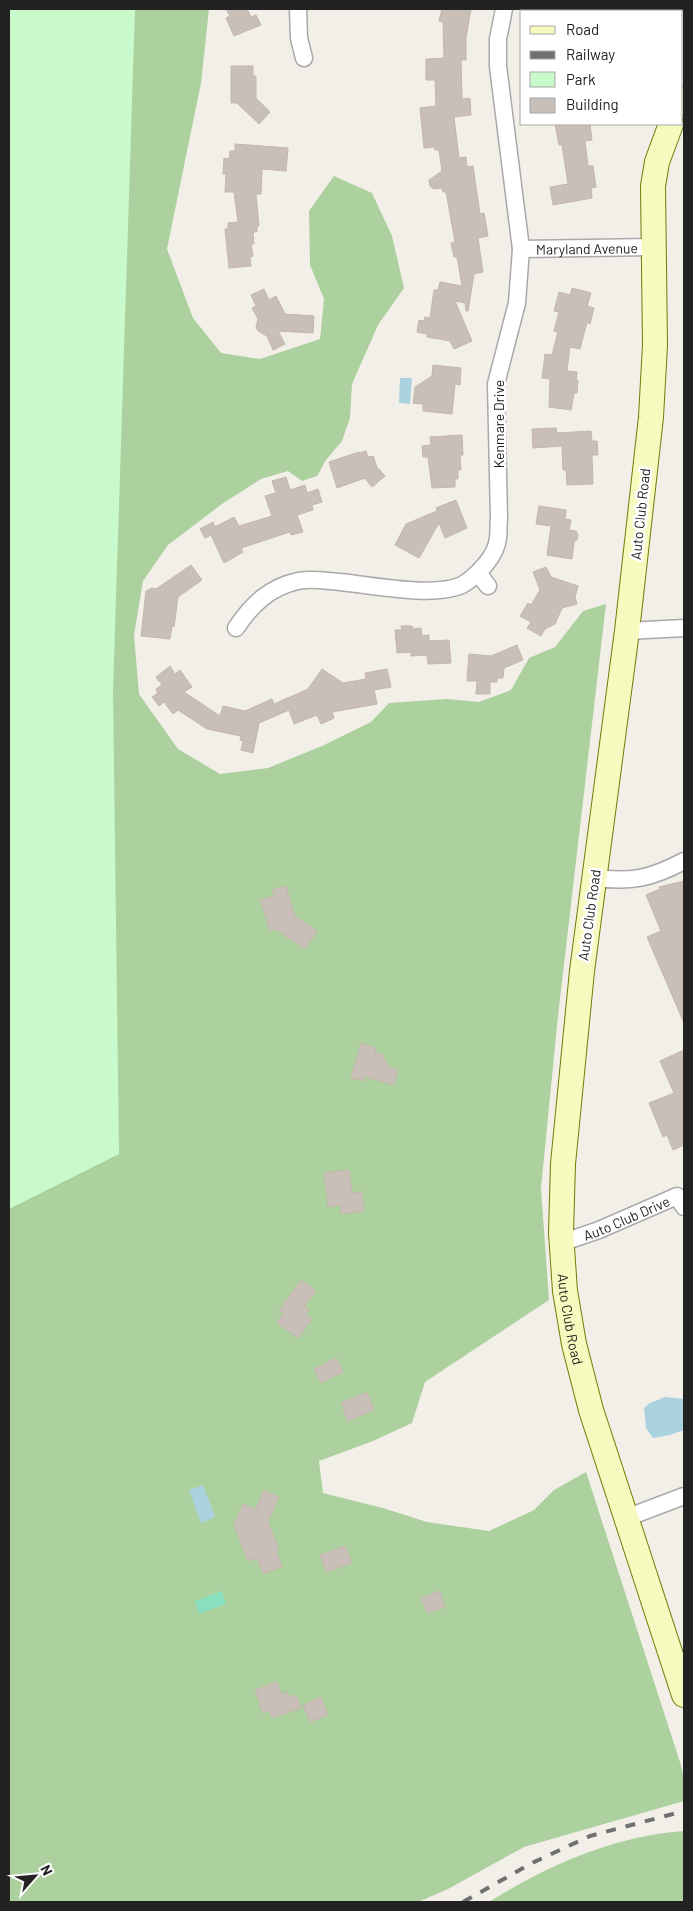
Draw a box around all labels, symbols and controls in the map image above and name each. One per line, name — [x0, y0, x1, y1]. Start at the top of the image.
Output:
legend — [520, 10, 683, 125]
text: Road — [566, 20, 599, 38]
text: Railway — [566, 45, 615, 63]
text: Park — [566, 70, 596, 88]
text: Building — [566, 95, 619, 113]
street label: Maryland Avenue — [536, 239, 638, 257]
street label: Kenmare Drive — [490, 380, 507, 468]
street label: Auto Club Road — [627, 467, 653, 561]
street label: Auto Club Road — [574, 868, 604, 962]
street label: Auto Club Drive — [581, 1192, 672, 1243]
street label: Auto Club Road — [555, 1273, 587, 1366]
north arrow — [10, 1851, 60, 1901]
text: N — [37, 1862, 57, 1878]

